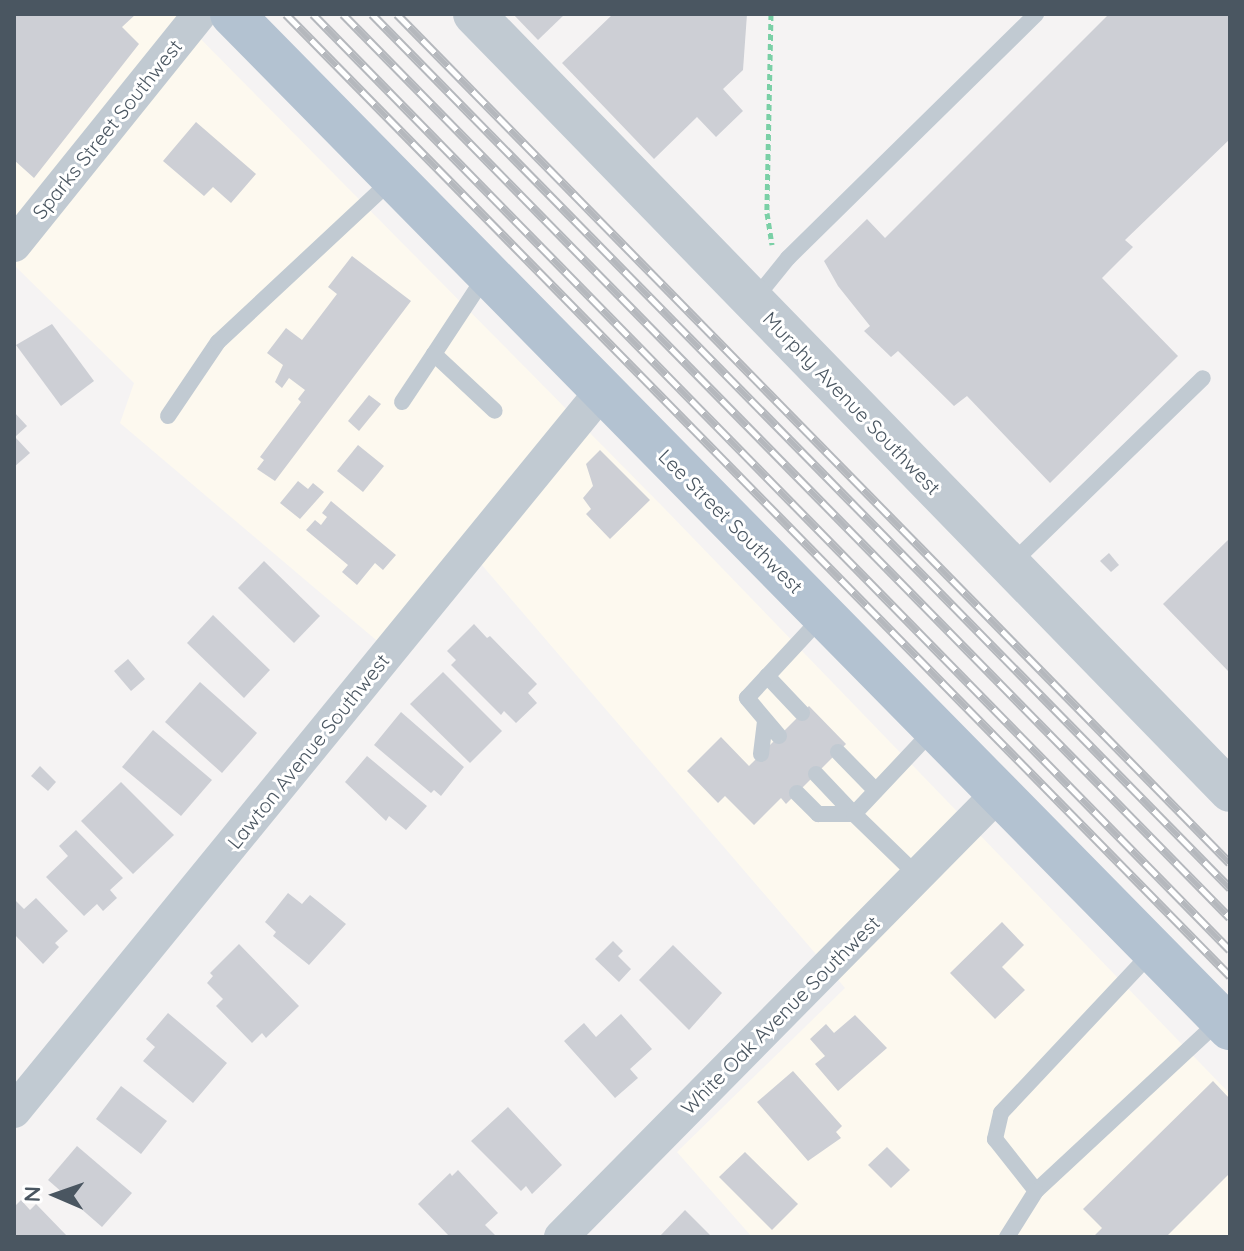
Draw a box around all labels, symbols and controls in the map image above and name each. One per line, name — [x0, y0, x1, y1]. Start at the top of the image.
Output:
street label: Sparks Street Southwest — [27, 34, 187, 224]
street label: Murphy Avenue Southwest — [758, 307, 946, 499]
street label: Lee Street Southwest — [654, 444, 808, 598]
street label: Lawton Avenue Southwest — [222, 649, 394, 853]
street label: White Oak Avenue Southwest — [676, 911, 884, 1119]
north arrow — [16, 1155, 96, 1235]
text: N — [18, 1186, 46, 1203]

